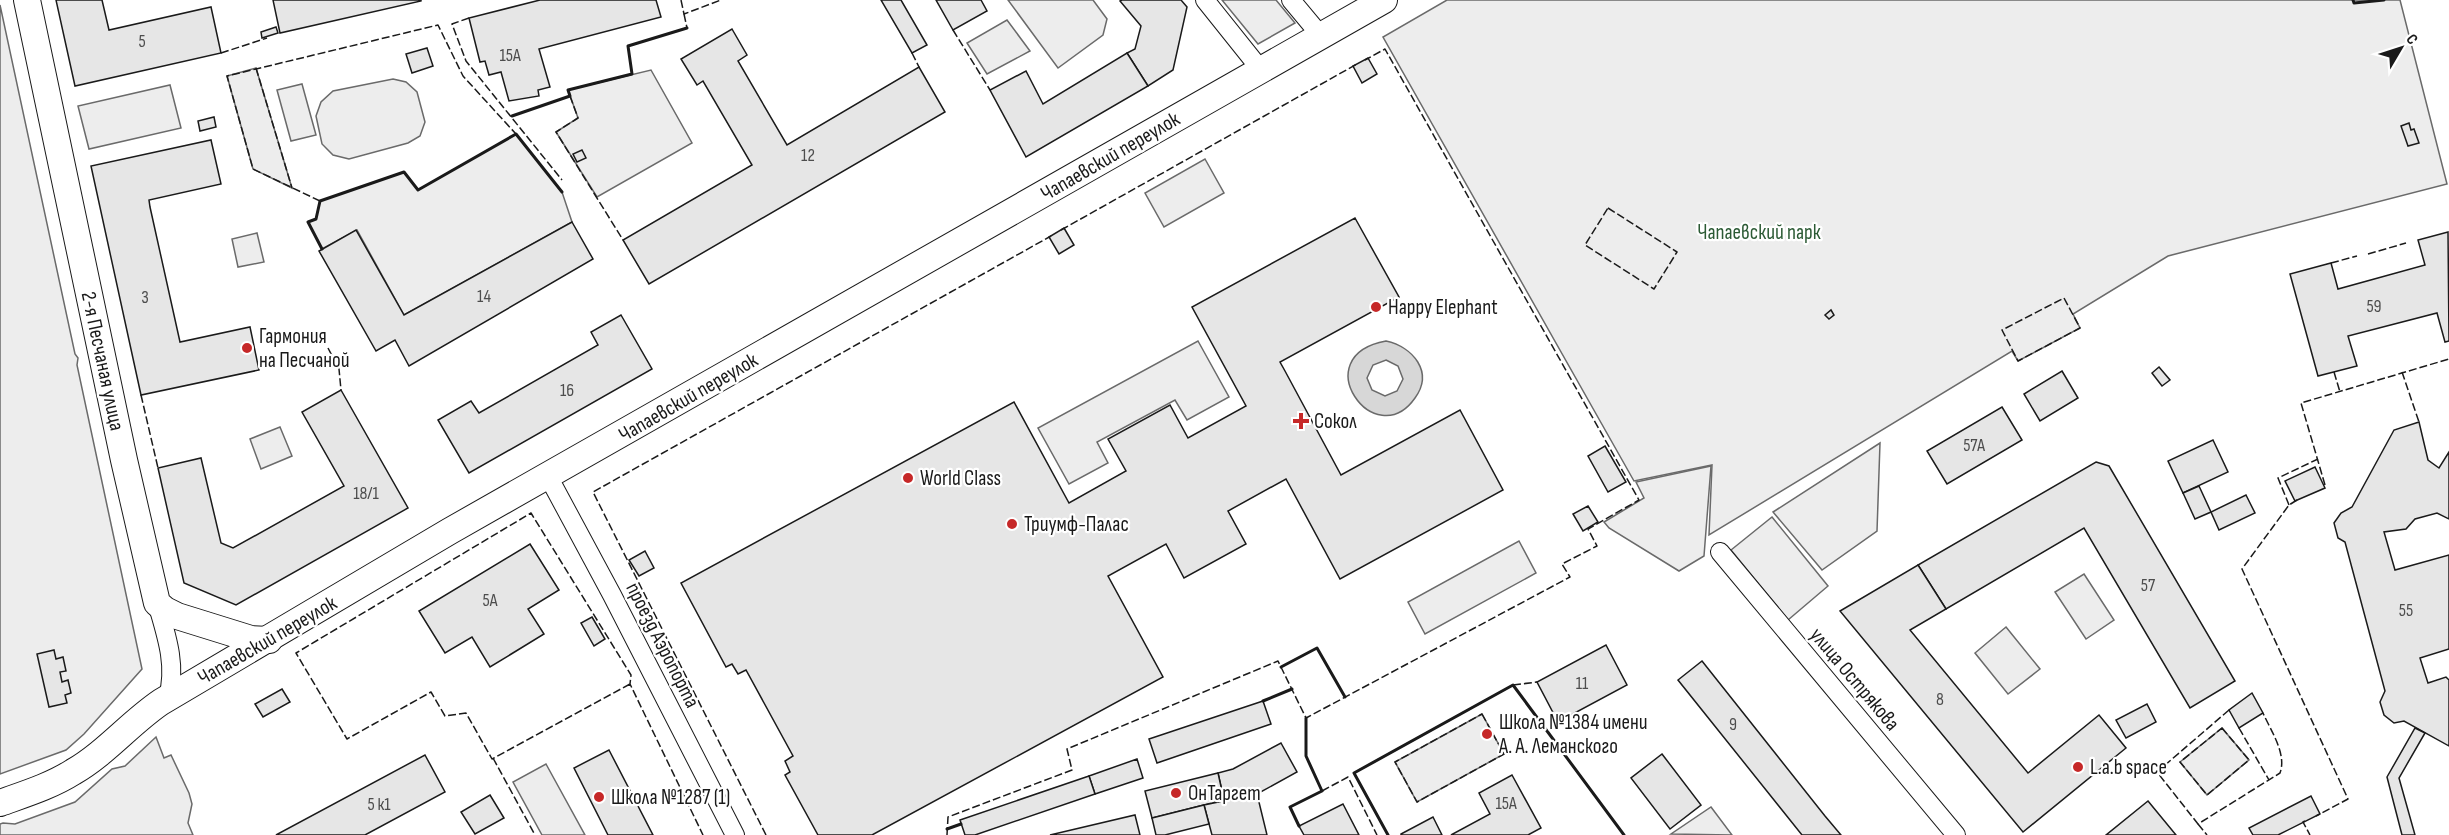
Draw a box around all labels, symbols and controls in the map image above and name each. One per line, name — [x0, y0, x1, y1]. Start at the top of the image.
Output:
north arrow — [2371, 18, 2431, 78]
text: С — [2402, 30, 2421, 49]
house number: 5 — [138, 31, 146, 52]
house number: 15А — [499, 45, 521, 66]
street label: Чапаевский переулок — [1036, 106, 1184, 206]
house number: 12 — [801, 145, 815, 166]
park label: Чапаевский парк — [1697, 220, 1821, 245]
house number: 14 — [477, 286, 491, 307]
house number: 3 — [141, 287, 149, 308]
street label: 2-я Песчаная улица — [76, 289, 129, 433]
place label: Happy Elephant — [1388, 295, 1498, 320]
house number: 59 — [2366, 296, 2382, 317]
marker: Happy Elephant — [1369, 300, 1383, 314]
place label: Гармония на Песчаной — [259, 324, 350, 373]
marker: Гармония на Песчаной — [240, 341, 254, 355]
street label: Чапаевский переулок — [614, 347, 762, 447]
house number: 16 — [560, 380, 574, 401]
place label: Сокол — [1314, 409, 1357, 434]
marker: Сокол — [1292, 412, 1310, 430]
house number: 57А — [1963, 435, 1985, 456]
place label: World Class — [920, 466, 1001, 491]
marker: World Class — [901, 471, 915, 485]
house number: 18/1 — [353, 483, 380, 504]
place label: Триумф-Палас — [1024, 512, 1129, 537]
marker: Триумф-Палас — [1005, 517, 1019, 531]
house number: 57 — [2141, 575, 2156, 596]
street label: проезд Аэропорта — [620, 578, 705, 712]
street label: Чапаевский переулок — [193, 590, 341, 690]
house number: 5А — [483, 590, 498, 611]
house number: 55 — [2399, 600, 2413, 621]
street label: улица Острякова — [1804, 623, 1905, 736]
house number: 11 — [1576, 673, 1589, 694]
house number: 8 — [1936, 689, 1944, 710]
place label: Школа №1384 имени А. А. Леманского — [1498, 710, 1648, 759]
house number: 9 — [1729, 714, 1737, 735]
marker: Школа №1384 имени А. А. Леманского — [1480, 727, 1494, 741]
place label: L.a.b space — [2090, 755, 2167, 780]
marker: L.a.b space — [2071, 760, 2085, 774]
place label: ОнТаргет — [1188, 781, 1261, 806]
place label: Школа №1287 (1) — [611, 785, 730, 810]
marker: ОнТаргет — [1169, 786, 1183, 800]
marker: Школа №1287 (1) — [592, 790, 606, 804]
house number: 15А — [1495, 793, 1517, 814]
house number: 5 к1 — [367, 794, 391, 815]

